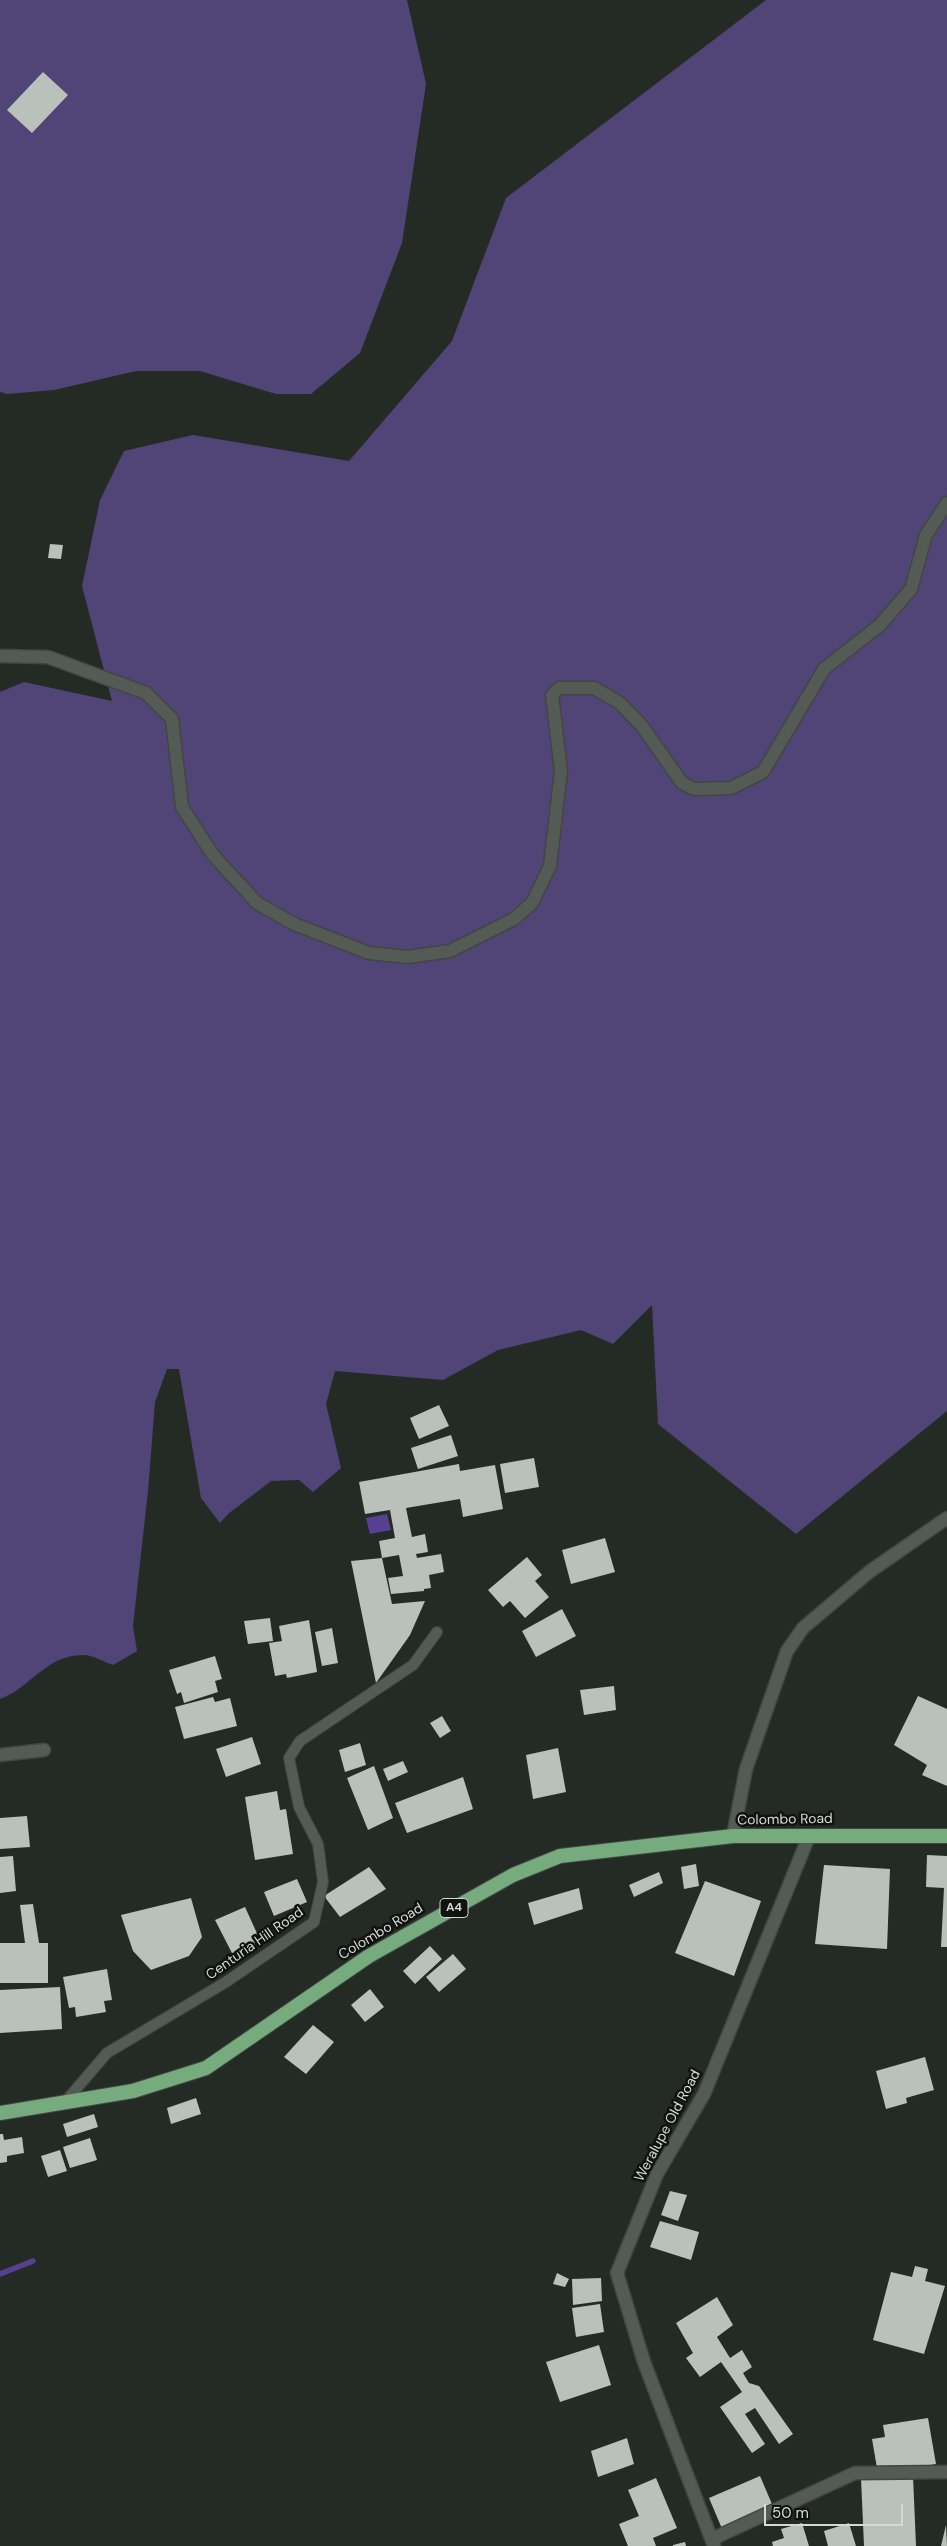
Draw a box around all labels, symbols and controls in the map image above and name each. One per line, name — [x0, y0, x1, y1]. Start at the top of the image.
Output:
street label: Colombo Road — [737, 1811, 833, 1829]
road number: A4 — [440, 1899, 468, 1918]
street label: Colombo Road — [336, 1900, 426, 1964]
street label: Centuria Hill Road — [203, 1904, 307, 1984]
street label: Weralupe Old Road — [631, 2067, 705, 2185]
scale bar — [767, 2494, 906, 2526]
text: 50 m — [772, 2503, 809, 2523]

